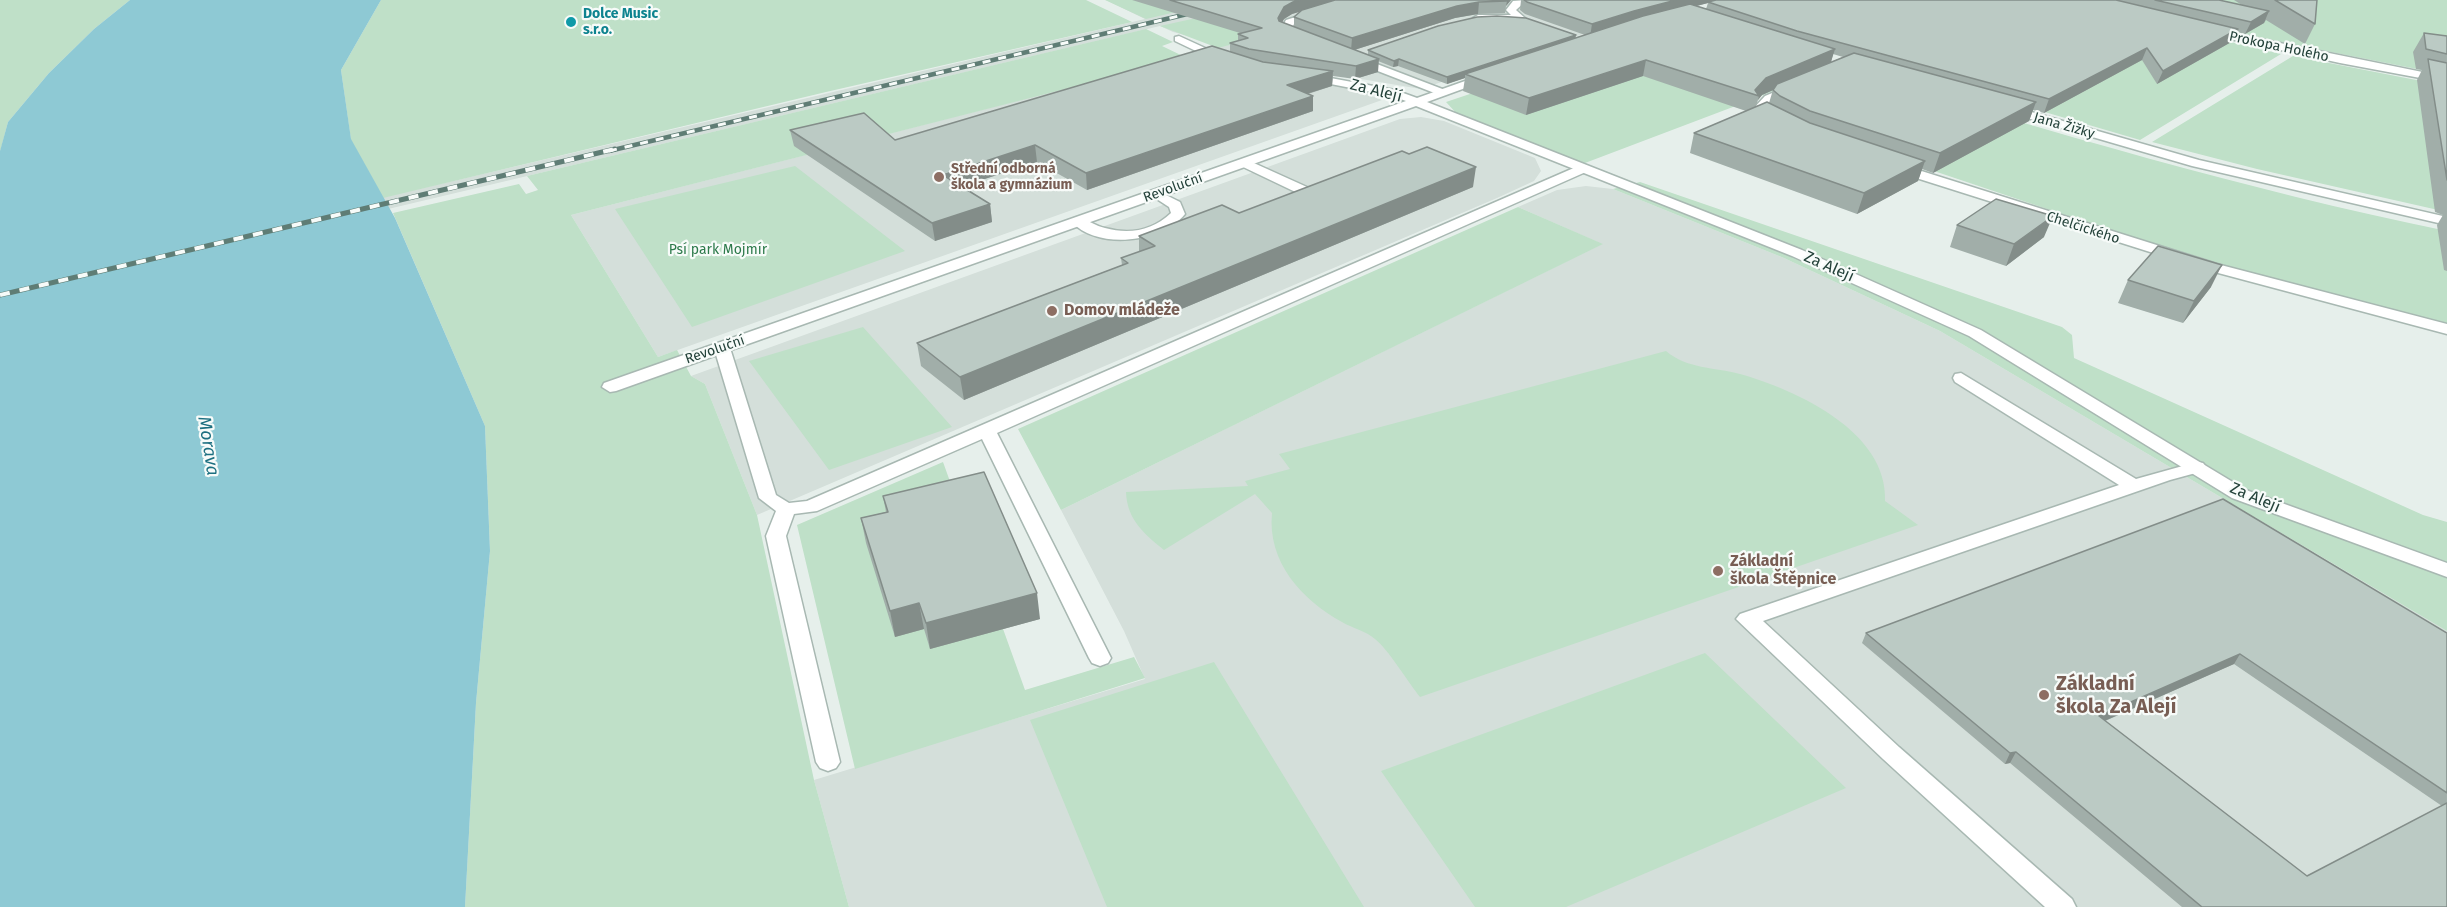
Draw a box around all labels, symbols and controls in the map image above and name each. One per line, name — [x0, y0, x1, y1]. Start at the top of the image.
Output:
place label: Dolce Music s.r.o. — [583, 6, 658, 38]
marker: Dolce Music s.r.o. — [564, 15, 578, 29]
street label: Prokopa Holého — [2228, 28, 2330, 66]
street label: Za Alejí — [1348, 75, 1404, 107]
street label: Jana Žižky — [2031, 109, 2097, 143]
place label: Střední odborná škola a gymnázium — [951, 161, 1072, 194]
marker: Střední odborná škola a gymnázium — [932, 170, 946, 184]
street label: Revoluční — [1141, 170, 1205, 206]
street label: Chelčického — [2044, 208, 2122, 248]
park label: Psí park Mojmír — [669, 242, 767, 258]
street label: Za Alejí — [1801, 247, 1857, 287]
place label: Domov mládeže — [1064, 301, 1180, 321]
marker: Domov mládeže — [1045, 304, 1059, 318]
street label: Revoluční — [683, 332, 747, 368]
water label: Morava — [193, 415, 223, 477]
street label: Za Alejí — [2227, 479, 2283, 517]
place label: Základní škola Štěpnice — [1730, 552, 1836, 590]
marker: Základní škola Štěpnice — [1711, 564, 1725, 578]
place label: Základní škola Za Alejí — [2056, 672, 2176, 719]
marker: Základní škola Za Alejí — [2037, 688, 2051, 702]

